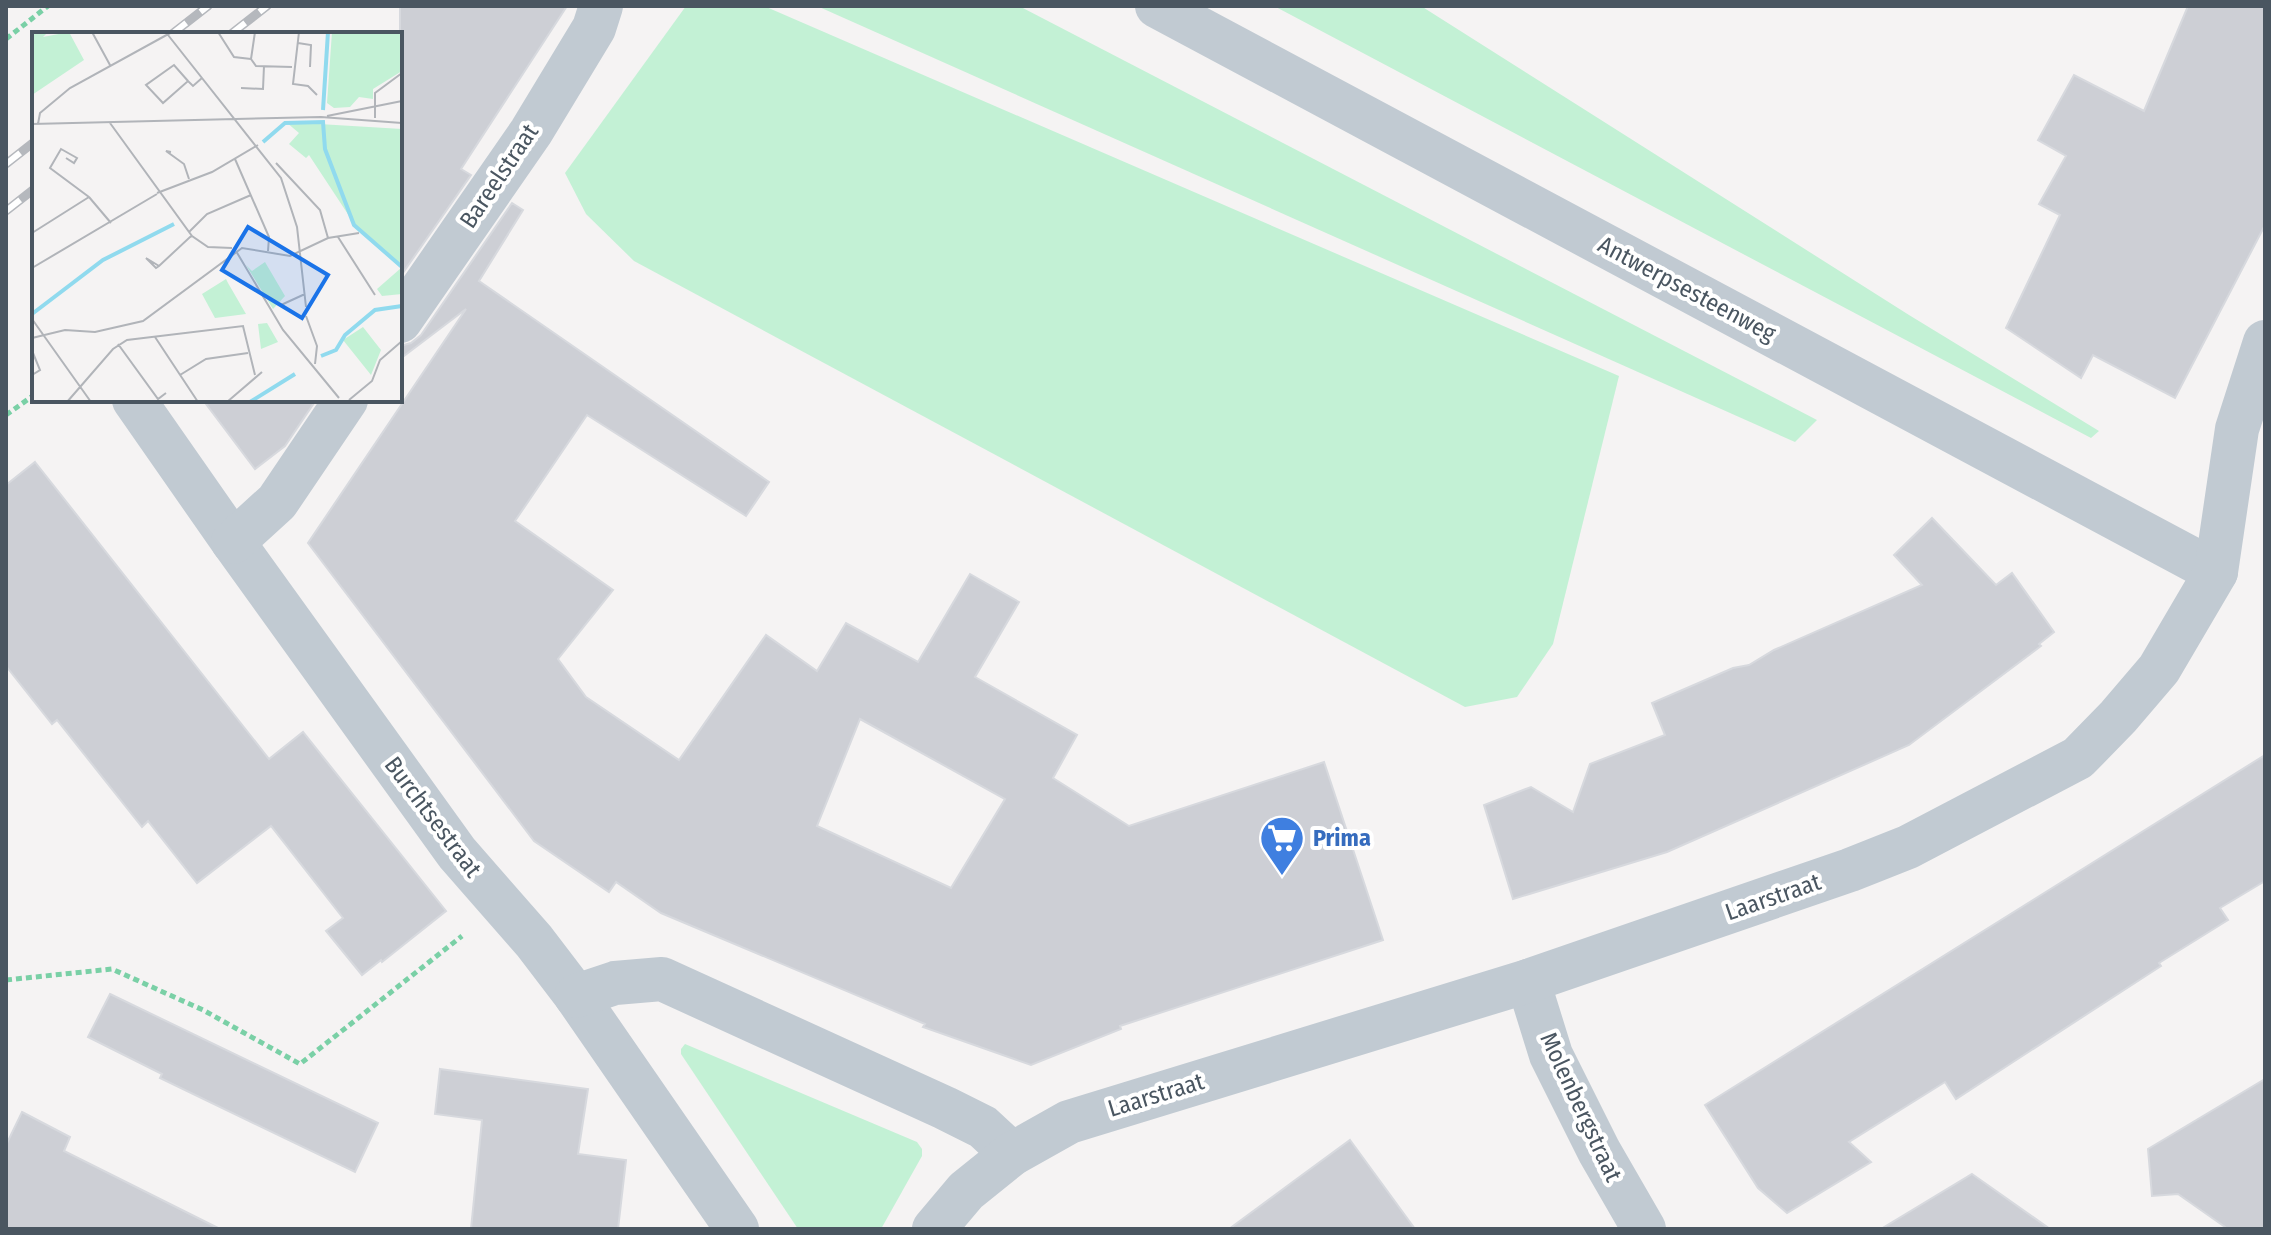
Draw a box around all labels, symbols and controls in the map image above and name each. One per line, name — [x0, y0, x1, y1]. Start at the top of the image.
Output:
inset map — [32, 32, 402, 402]
street label: Bareelstraat — [454, 118, 544, 233]
street label: Antwerpsesteenweg — [1593, 230, 1781, 348]
street label: Burchtsestraat — [379, 751, 487, 883]
supermarket icon: Prima — [1258, 814, 1306, 877]
place label: Prima — [1313, 824, 1371, 852]
street label: Laarstraat — [1722, 868, 1824, 926]
street label: Molenbergstraat — [1534, 1028, 1628, 1186]
street label: Laarstraat — [1105, 1067, 1208, 1123]

